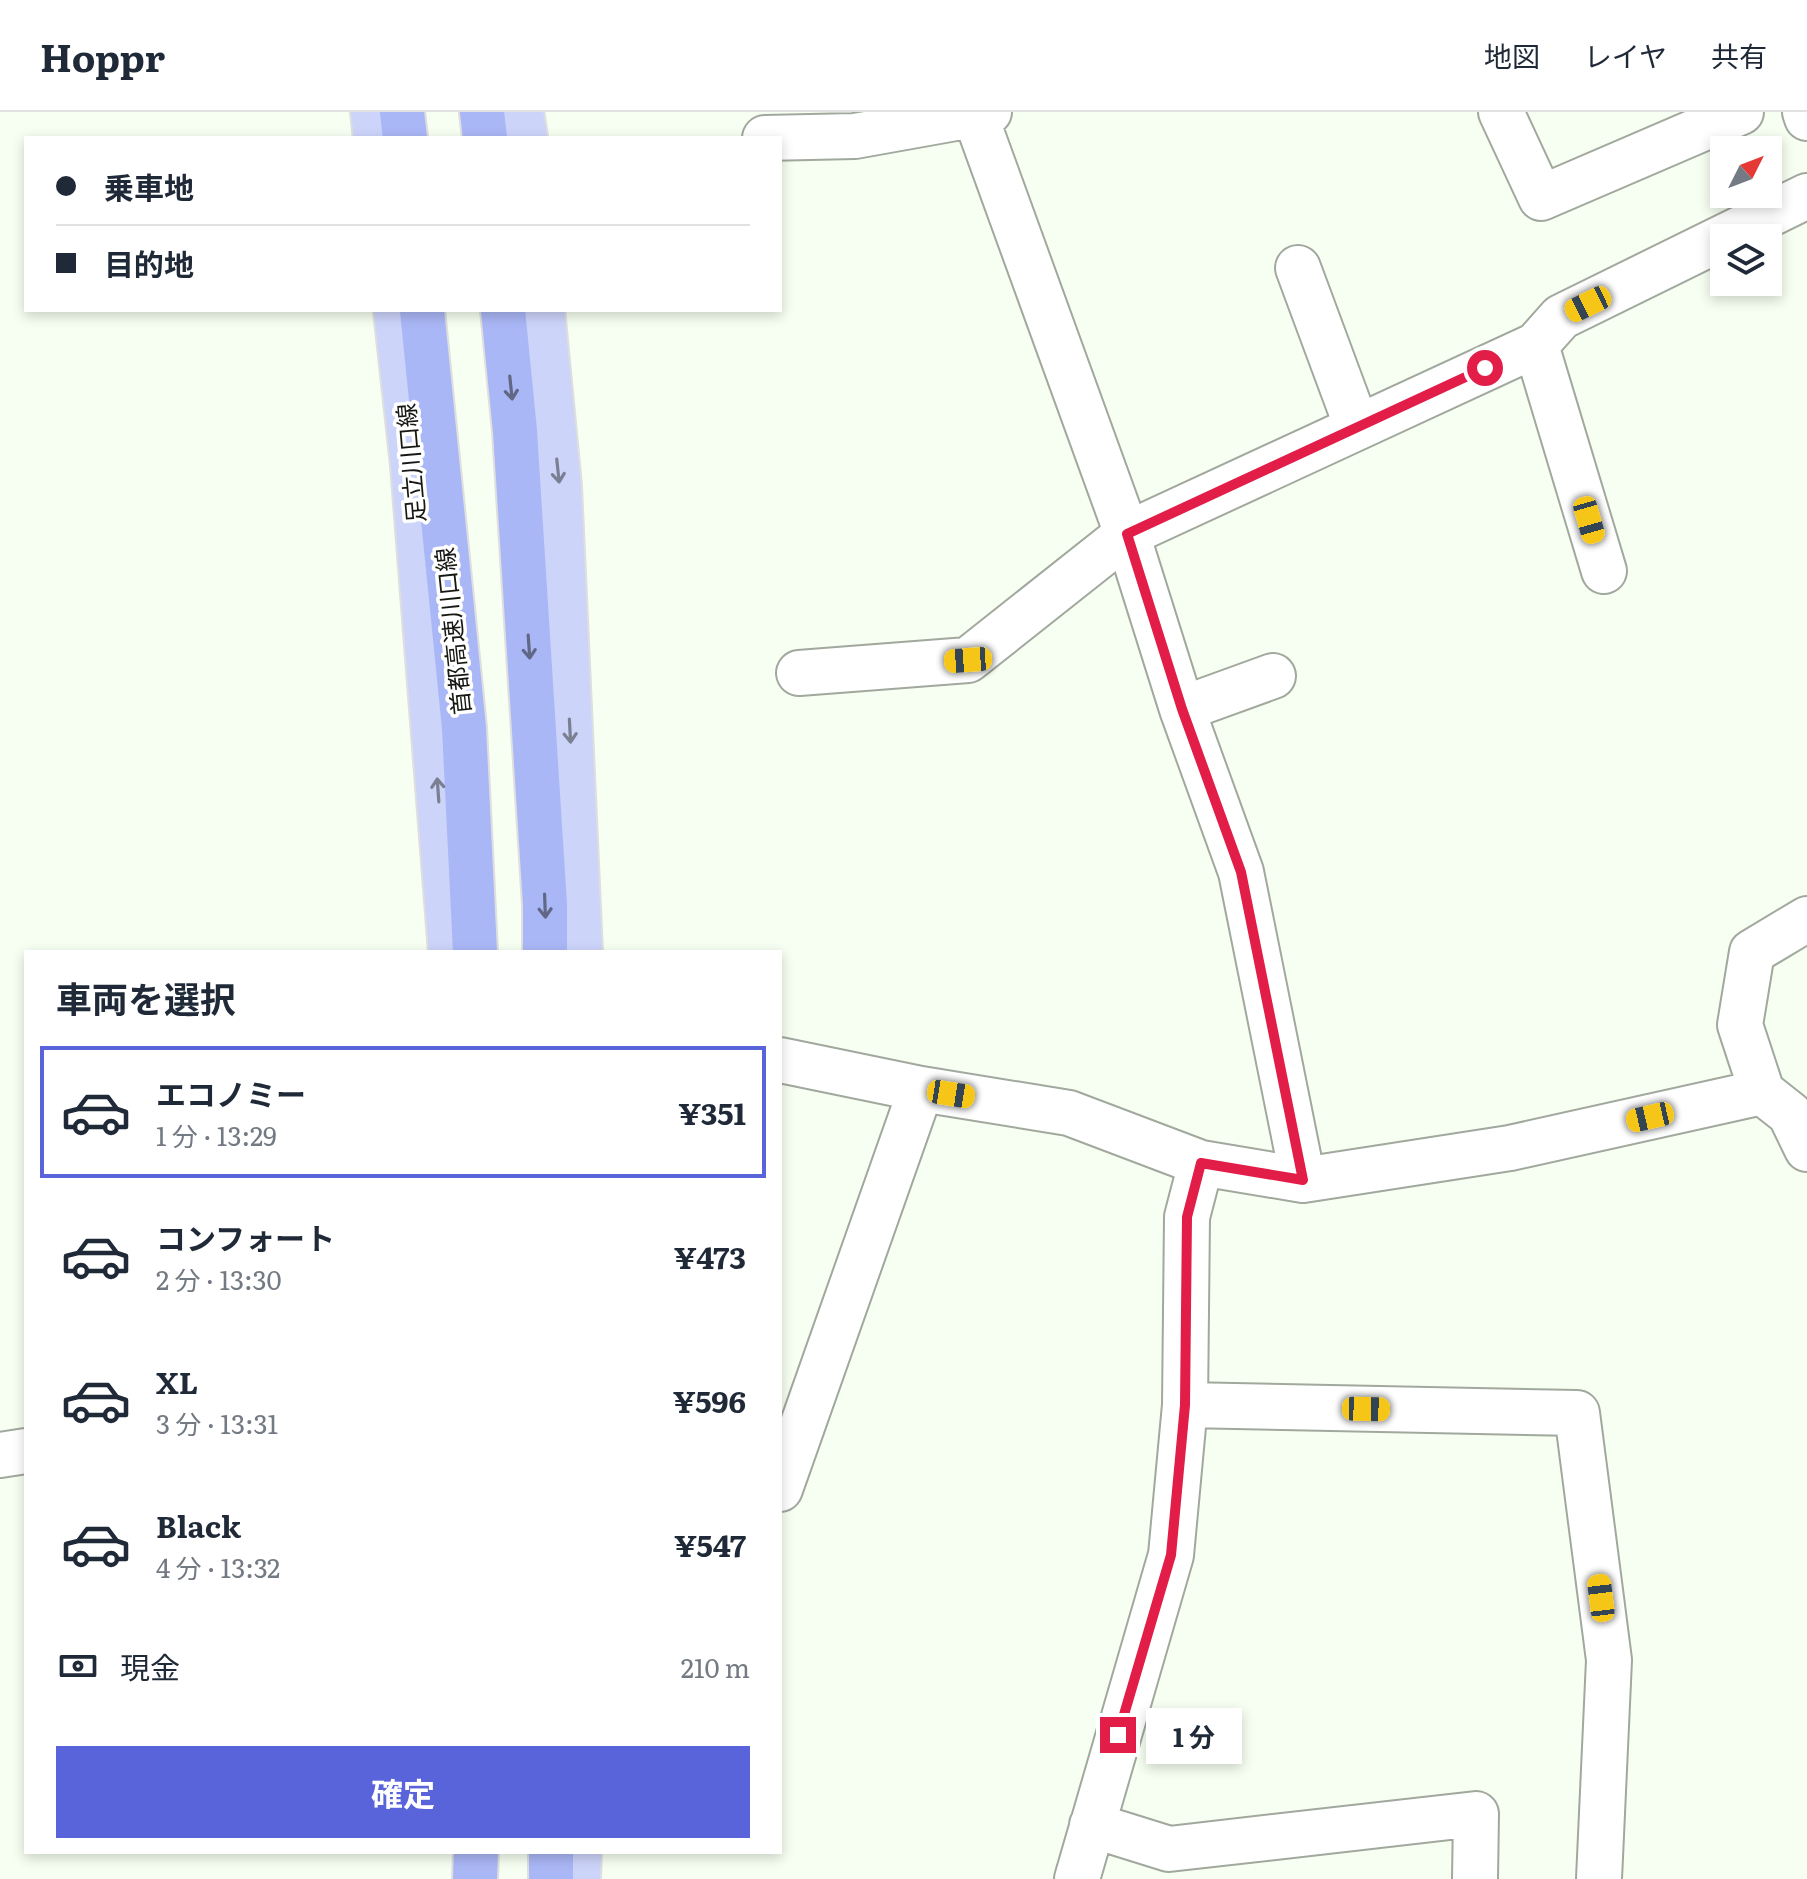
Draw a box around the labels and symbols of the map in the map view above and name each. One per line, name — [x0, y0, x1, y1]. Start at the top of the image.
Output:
north arrow — [1710, 136, 1782, 208]
car — [1561, 283, 1615, 325]
route start — [1467, 350, 1503, 386]
one-way arrow — [503, 374, 518, 401]
street label: 足立川口線 — [387, 402, 432, 525]
one-way arrow — [550, 457, 565, 484]
car — [1571, 494, 1607, 546]
street label: 首都高速川口線 — [425, 546, 478, 717]
one-way arrow — [522, 633, 537, 660]
car — [943, 646, 993, 674]
one-way arrow — [562, 717, 577, 744]
one-way arrow — [431, 778, 446, 804]
one-way arrow — [537, 892, 552, 919]
car — [925, 1078, 977, 1110]
car — [1624, 1100, 1676, 1134]
car — [1342, 1397, 1390, 1421]
car — [1586, 1573, 1616, 1623]
callout: 1 分 — [1146, 1707, 1242, 1763]
route end — [1100, 1717, 1136, 1753]

